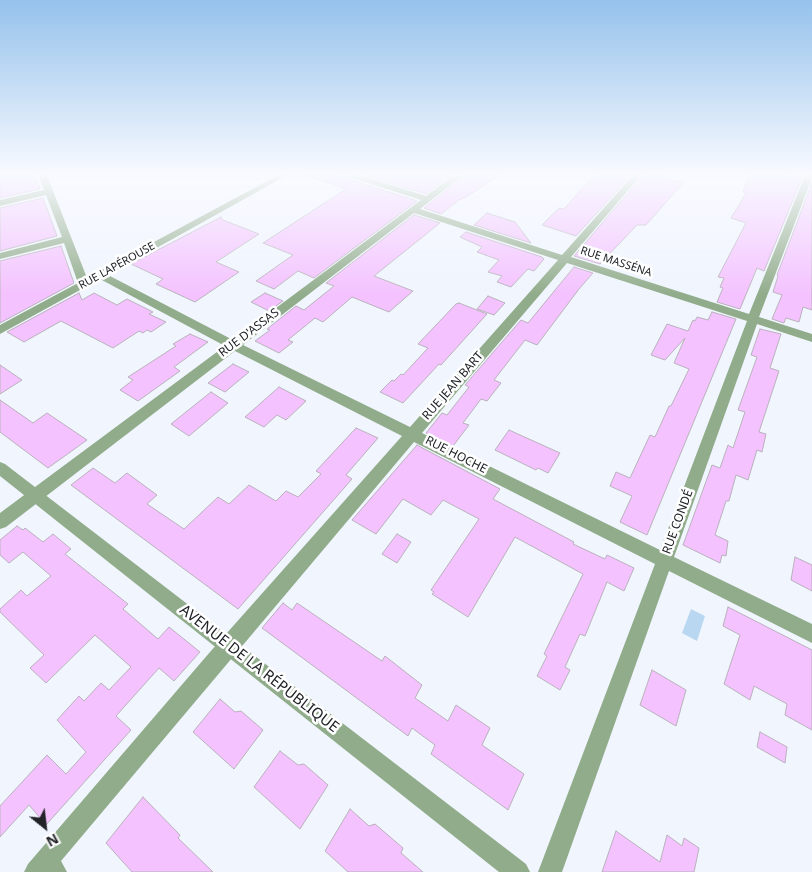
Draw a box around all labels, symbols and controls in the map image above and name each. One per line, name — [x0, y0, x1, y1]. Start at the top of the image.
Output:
street label: RUE LAPÉROUSE — [77, 240, 157, 292]
street label: RUE MASSÉNA — [579, 244, 653, 280]
street label: RUE D'ASSAS — [216, 306, 282, 360]
street label: RUE JEAN BART — [420, 349, 486, 423]
street label: RUE HOCHE — [423, 433, 489, 477]
street label: RUE CONDÉ — [660, 488, 696, 556]
street label: AVENUE DE LA RÉPUBLIQUE — [176, 601, 342, 737]
north arrow — [20, 802, 70, 852]
text: N — [43, 829, 62, 852]

